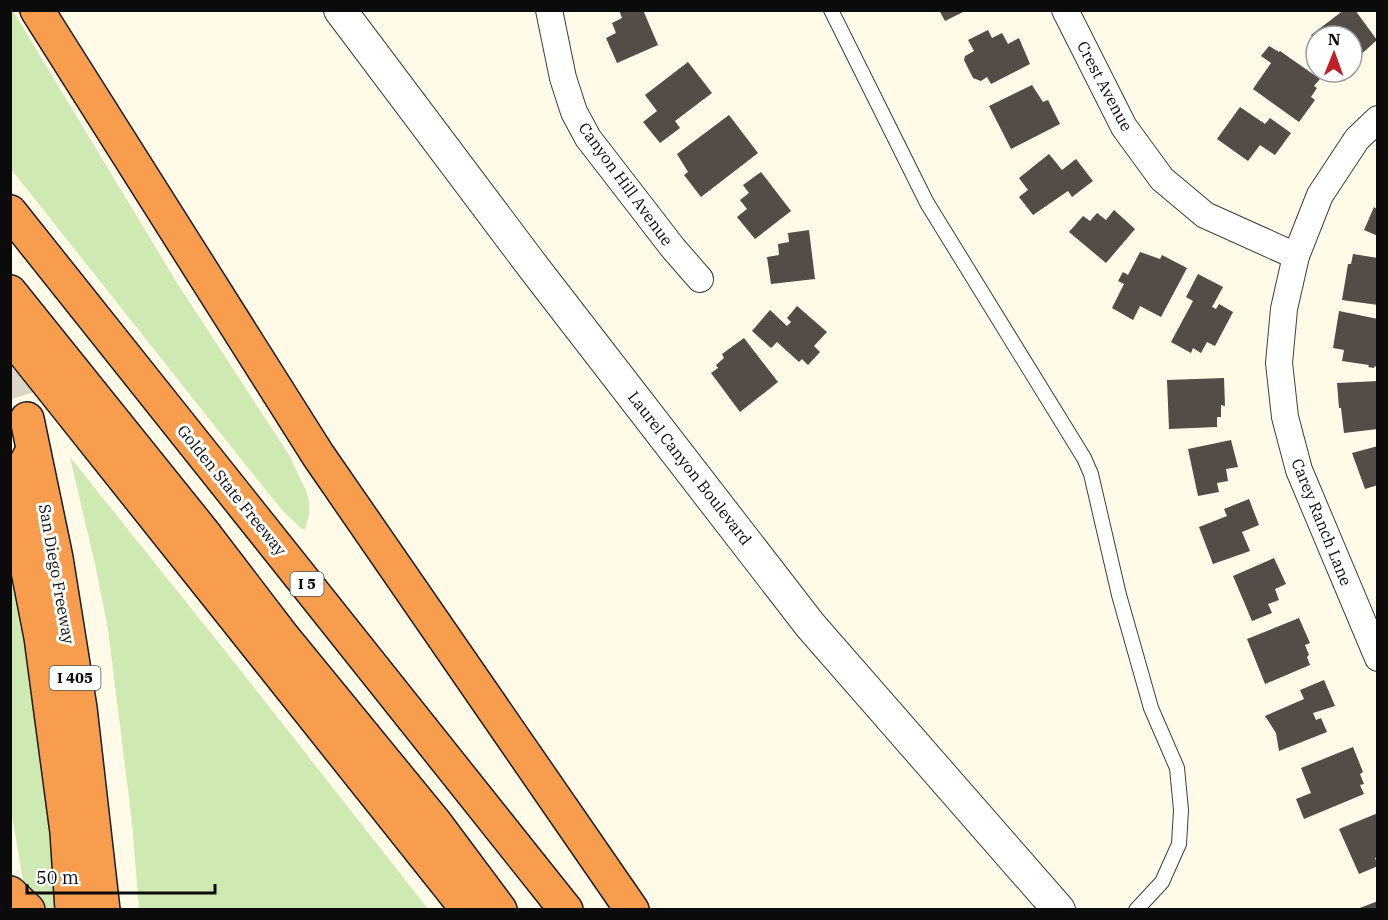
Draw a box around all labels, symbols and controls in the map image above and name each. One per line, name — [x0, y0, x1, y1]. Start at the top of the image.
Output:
north arrow — [1304, 24, 1364, 84]
text: N — [1328, 29, 1341, 49]
street label: Crest Avenue — [1073, 38, 1137, 134]
street label: Canyon Hill Avenue — [575, 118, 677, 250]
street label: Laurel Canyon Boulevard — [624, 387, 756, 549]
street label: Golden State Freeway — [173, 421, 291, 560]
street label: Carey Ranch Lane — [1287, 455, 1357, 589]
street label: San Diego Freeway — [35, 503, 79, 646]
road number: I 5 — [290, 572, 324, 596]
road number: I 405 — [50, 666, 100, 690]
scale bar — [27, 857, 214, 895]
text: 50 m — [36, 866, 79, 889]

